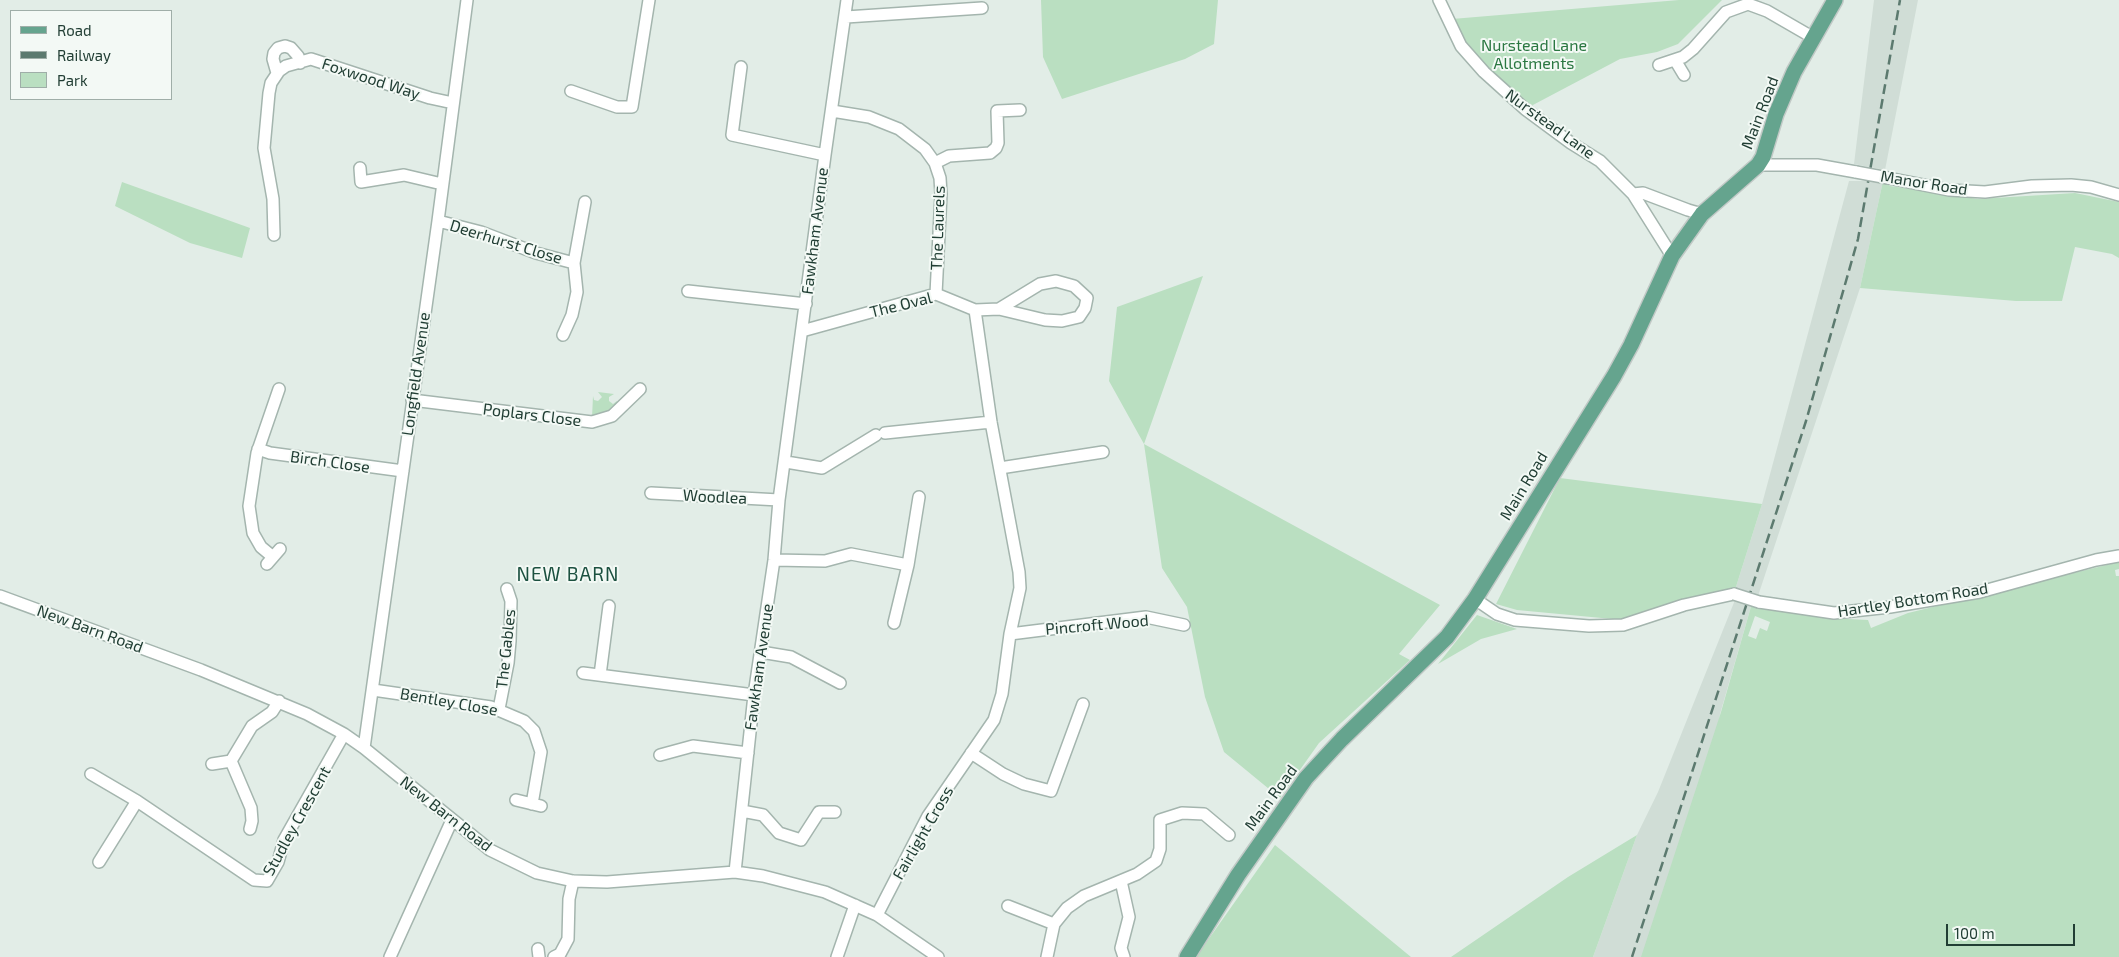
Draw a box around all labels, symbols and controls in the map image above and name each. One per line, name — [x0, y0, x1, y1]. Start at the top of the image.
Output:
legend — [10, 10, 172, 100]
text: Road — [57, 21, 92, 39]
park label: Nurstead Lane Allotments — [1481, 36, 1587, 74]
text: Railway — [57, 46, 111, 64]
street label: Foxwood Way — [320, 54, 422, 104]
text: Park — [57, 71, 88, 89]
street label: Main Road — [1737, 74, 1783, 152]
street label: Nurstead Lane — [1501, 85, 1599, 163]
street label: Fawkham Avenue — [798, 166, 832, 296]
street label: Manor Road — [1879, 167, 1969, 199]
street label: The Laurels — [927, 185, 949, 271]
street label: Deerhurst Close — [447, 216, 565, 268]
street label: The Oval — [868, 288, 934, 322]
street label: Longfield Avenue — [398, 311, 434, 437]
street label: Poplars Close — [482, 399, 582, 431]
street label: Birch Close — [289, 447, 371, 477]
street label: Main Road — [1496, 448, 1552, 524]
street label: Woodlea — [682, 486, 748, 508]
district label: NEW BARN — [515, 564, 621, 586]
street label: Hartley Bottom Road — [1836, 579, 1990, 621]
street label: New Barn Road — [34, 601, 146, 657]
street label: Fawkham Avenue — [741, 602, 777, 732]
street label: The Gables — [492, 608, 520, 690]
street label: Pincroft Wood — [1044, 611, 1150, 639]
street label: Bentley Close — [399, 684, 499, 720]
street label: Main Road — [1241, 761, 1301, 835]
street label: Studley Crescent — [259, 763, 335, 879]
street label: New Barn Road — [396, 772, 496, 856]
street label: Fairlight Cross — [889, 783, 957, 883]
scale bar — [1949, 914, 2078, 946]
text: 100 m — [1954, 924, 1995, 942]

